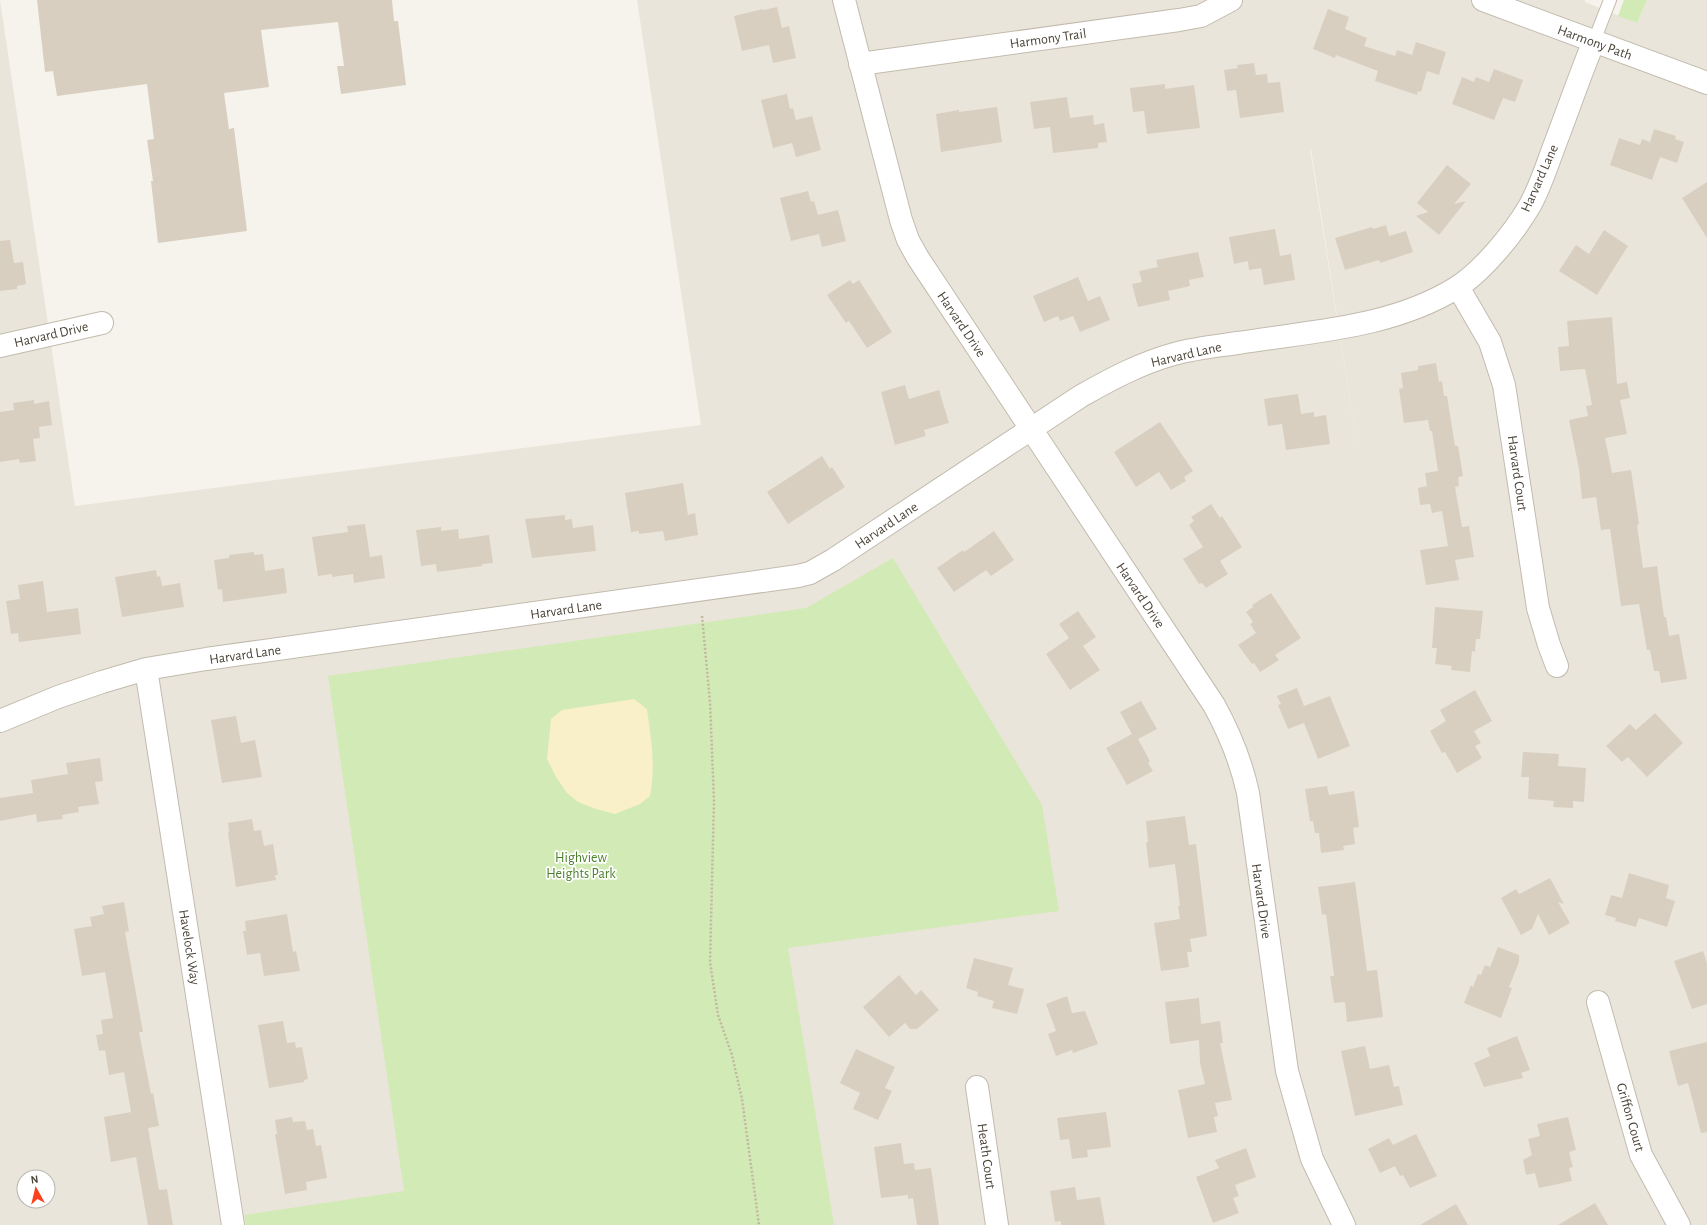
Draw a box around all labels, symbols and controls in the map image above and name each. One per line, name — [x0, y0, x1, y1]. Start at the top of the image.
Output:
street label: Harmony Path — [1555, 23, 1634, 63]
street label: Harmony Trail — [1009, 27, 1087, 51]
street label: Harvard Lane — [1519, 143, 1561, 214]
street label: Harvard Drive — [934, 289, 988, 360]
street label: Harvard Drive — [13, 320, 90, 350]
street label: Harvard Lane — [1149, 340, 1223, 370]
street label: Harvard Court — [1505, 434, 1529, 512]
street label: Harvard Lane — [853, 500, 920, 552]
street label: Harvard Drive — [1113, 560, 1167, 631]
street label: Harvard Lane — [529, 598, 603, 622]
street label: Harvard Lane — [208, 643, 282, 667]
park label: Highview Heights Park — [546, 851, 616, 881]
street label: Harvard Drive — [1249, 863, 1273, 940]
street label: Havelock Way — [176, 908, 202, 986]
street label: Griffon Court — [1614, 1082, 1647, 1154]
street label: Heath Court — [974, 1122, 998, 1190]
north arrow — [16, 1169, 56, 1209]
text: N — [30, 1174, 39, 1186]

